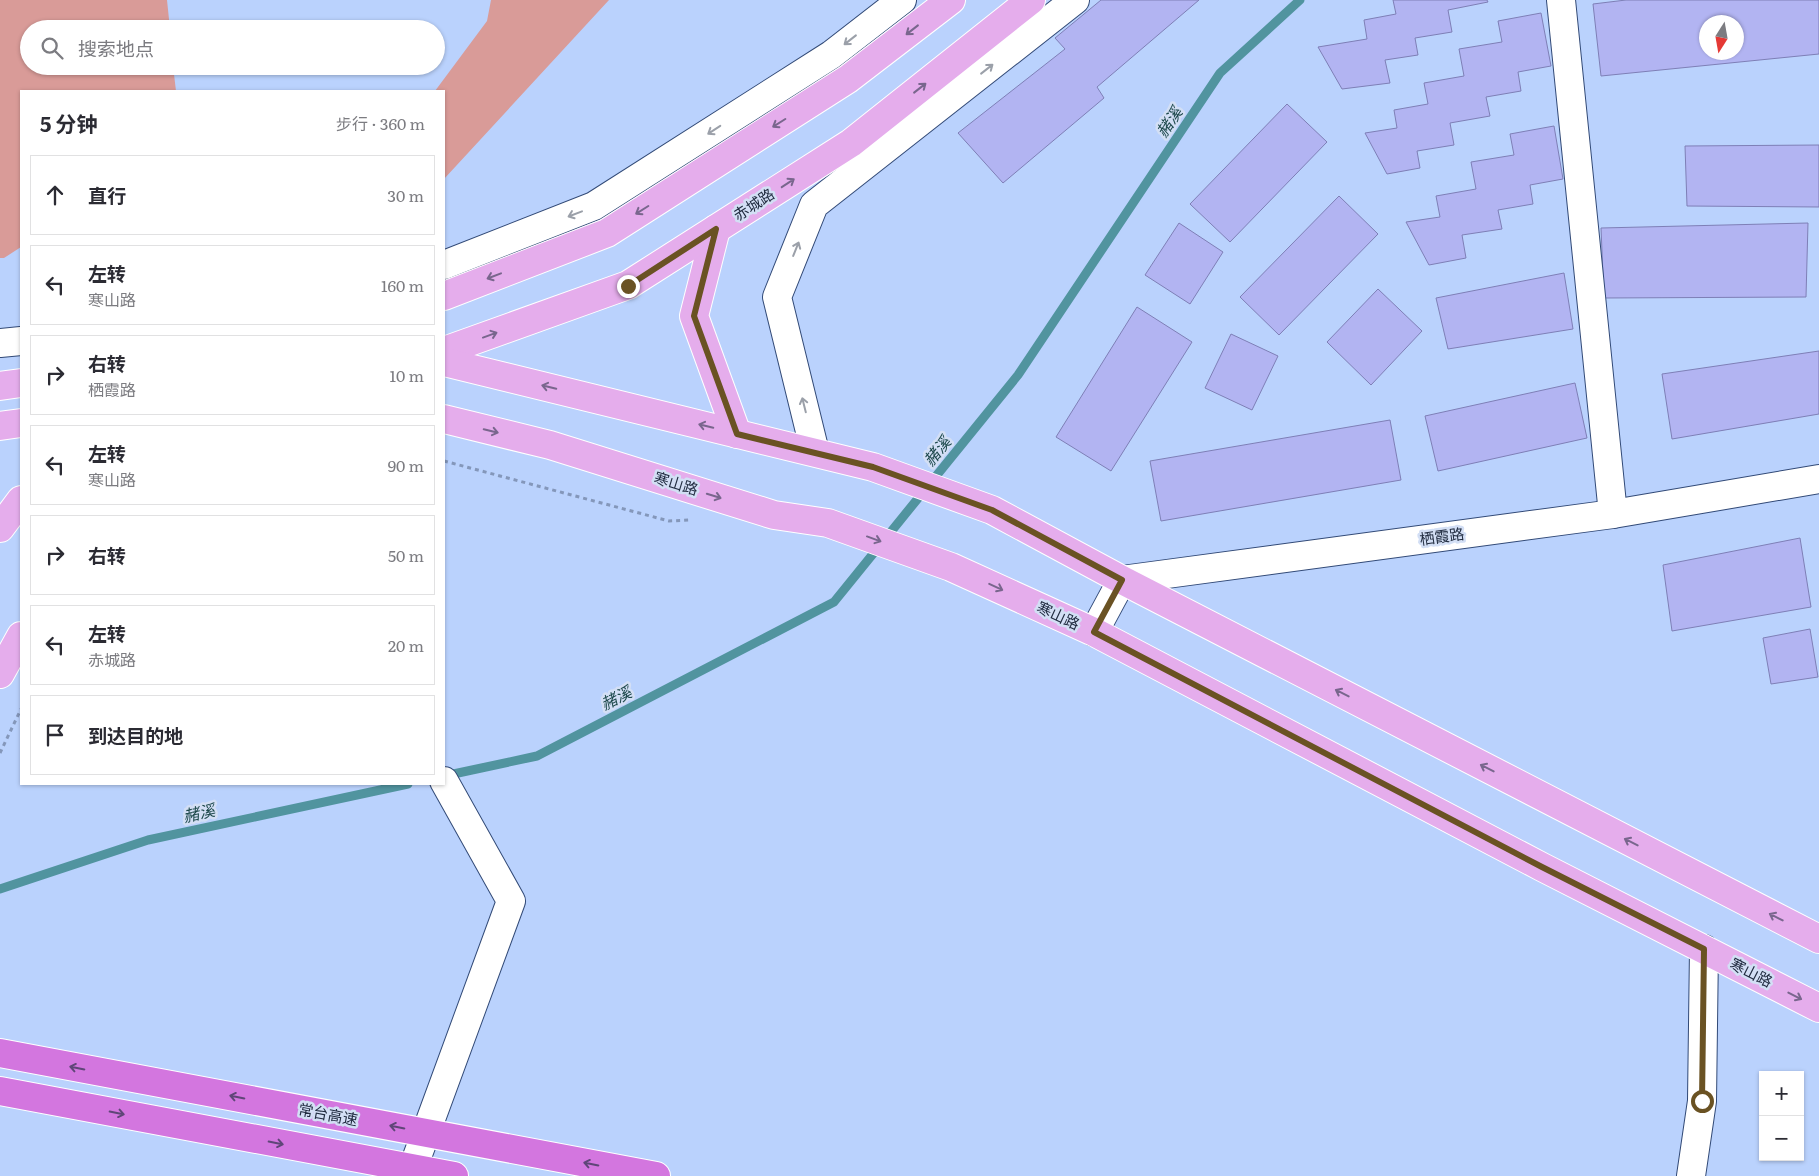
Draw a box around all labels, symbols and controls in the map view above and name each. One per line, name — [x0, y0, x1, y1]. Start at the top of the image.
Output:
north arrow — [1699, 15, 1744, 60]
search box — [20, 20, 445, 75]
one-way arrow — [906, 24, 919, 35]
icon: search — [38, 34, 66, 62]
text: 搜索地点 — [78, 34, 154, 62]
one-way arrow — [844, 35, 857, 46]
one-way arrow — [980, 64, 993, 75]
one-way arrow — [913, 83, 927, 93]
water label: 赭溪 — [1149, 100, 1188, 141]
text: 5 分钟 — [40, 107, 98, 138]
text: 步行 · 360 m — [336, 111, 425, 135]
one-way arrow — [773, 118, 787, 128]
one-way arrow — [707, 124, 721, 135]
one-way arrow — [781, 177, 795, 187]
icon: ahead — [41, 181, 69, 209]
text: 直行 — [88, 181, 126, 209]
street label: 赤城路 — [728, 182, 778, 226]
text: 30 m — [387, 183, 424, 207]
one-way arrow — [635, 205, 649, 216]
one-way arrow — [568, 210, 583, 219]
one-way arrow — [792, 242, 801, 258]
text: 左转 — [88, 259, 126, 287]
icon: left — [41, 271, 69, 299]
one-way arrow — [487, 272, 502, 282]
text: 160 m — [381, 273, 424, 297]
route end — [617, 275, 640, 298]
text: 寒山路 — [88, 287, 136, 311]
one-way arrow — [481, 330, 497, 339]
text: 右转 — [88, 349, 126, 377]
icon: right — [41, 361, 69, 389]
text: 10 m — [390, 363, 424, 387]
text: 栖霞路 — [88, 377, 136, 401]
one-way arrow — [541, 382, 557, 391]
one-way arrow — [799, 397, 808, 413]
one-way arrow — [699, 421, 715, 430]
one-way arrow — [483, 426, 499, 436]
water label: 赭溪 — [917, 429, 957, 470]
text: 左转 — [88, 439, 126, 467]
icon: left — [41, 451, 69, 479]
text: 90 m — [388, 453, 424, 477]
street label: 寒山路 — [652, 465, 701, 500]
text: 寒山路 — [88, 467, 136, 491]
one-way arrow — [706, 492, 721, 501]
street label: 栖霞路 — [1418, 521, 1466, 550]
one-way arrow — [866, 535, 881, 544]
icon: right — [41, 541, 69, 569]
text: 右转 — [88, 541, 126, 569]
text: 50 m — [388, 543, 424, 567]
one-way arrow — [988, 583, 1003, 593]
street label: 寒山路 — [1033, 595, 1084, 635]
text: 左转 — [88, 619, 126, 647]
icon: left — [41, 631, 69, 659]
text: 20 m — [388, 633, 424, 657]
text: 赤城路 — [88, 647, 136, 671]
water label: 赭溪 — [596, 678, 637, 715]
one-way arrow — [1335, 688, 1350, 698]
icon: arrive — [41, 721, 69, 749]
text: 到达目的地 — [88, 721, 183, 749]
one-way arrow — [1480, 763, 1495, 772]
water label: 赭溪 — [181, 797, 219, 827]
one-way arrow — [1624, 837, 1639, 846]
one-way arrow — [1768, 912, 1783, 922]
street label: 寒山路 — [1726, 951, 1777, 992]
one-way arrow — [1787, 992, 1802, 1001]
one-way arrow — [70, 1062, 86, 1072]
map controls — [1759, 1071, 1804, 1161]
button: + — [1759, 1071, 1804, 1116]
route start — [1691, 1090, 1714, 1113]
one-way arrow — [230, 1092, 246, 1102]
street label: 常台高速 — [297, 1097, 360, 1131]
one-way arrow — [108, 1108, 124, 1118]
button: − — [1759, 1116, 1804, 1161]
one-way arrow — [389, 1122, 405, 1132]
one-way arrow — [268, 1138, 284, 1148]
one-way arrow — [583, 1158, 599, 1168]

